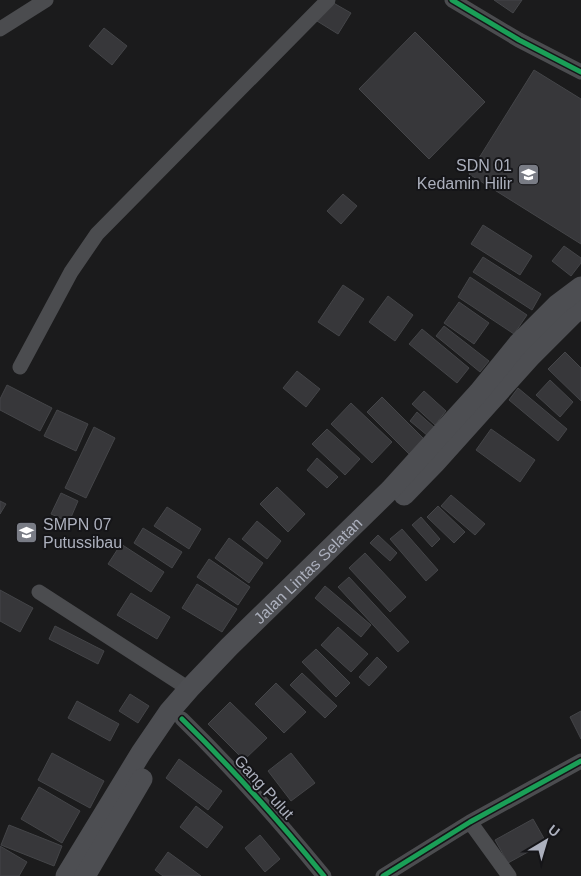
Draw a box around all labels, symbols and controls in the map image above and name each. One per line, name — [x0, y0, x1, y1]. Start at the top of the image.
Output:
place label: SDN 01 Kedamin Hilir — [417, 157, 513, 192]
school or university icon: SDN 01 Kedamin Hilir — [516, 162, 540, 186]
street label: Jalan Lintas Selatan — [250, 514, 365, 627]
place label: SMPN 07 Putussibau — [43, 516, 122, 551]
school or university icon: SMPN 07 Putussibau — [15, 521, 39, 545]
street label: Gang Pulut — [231, 752, 297, 823]
north arrow — [521, 816, 571, 866]
text: U — [545, 821, 563, 840]

